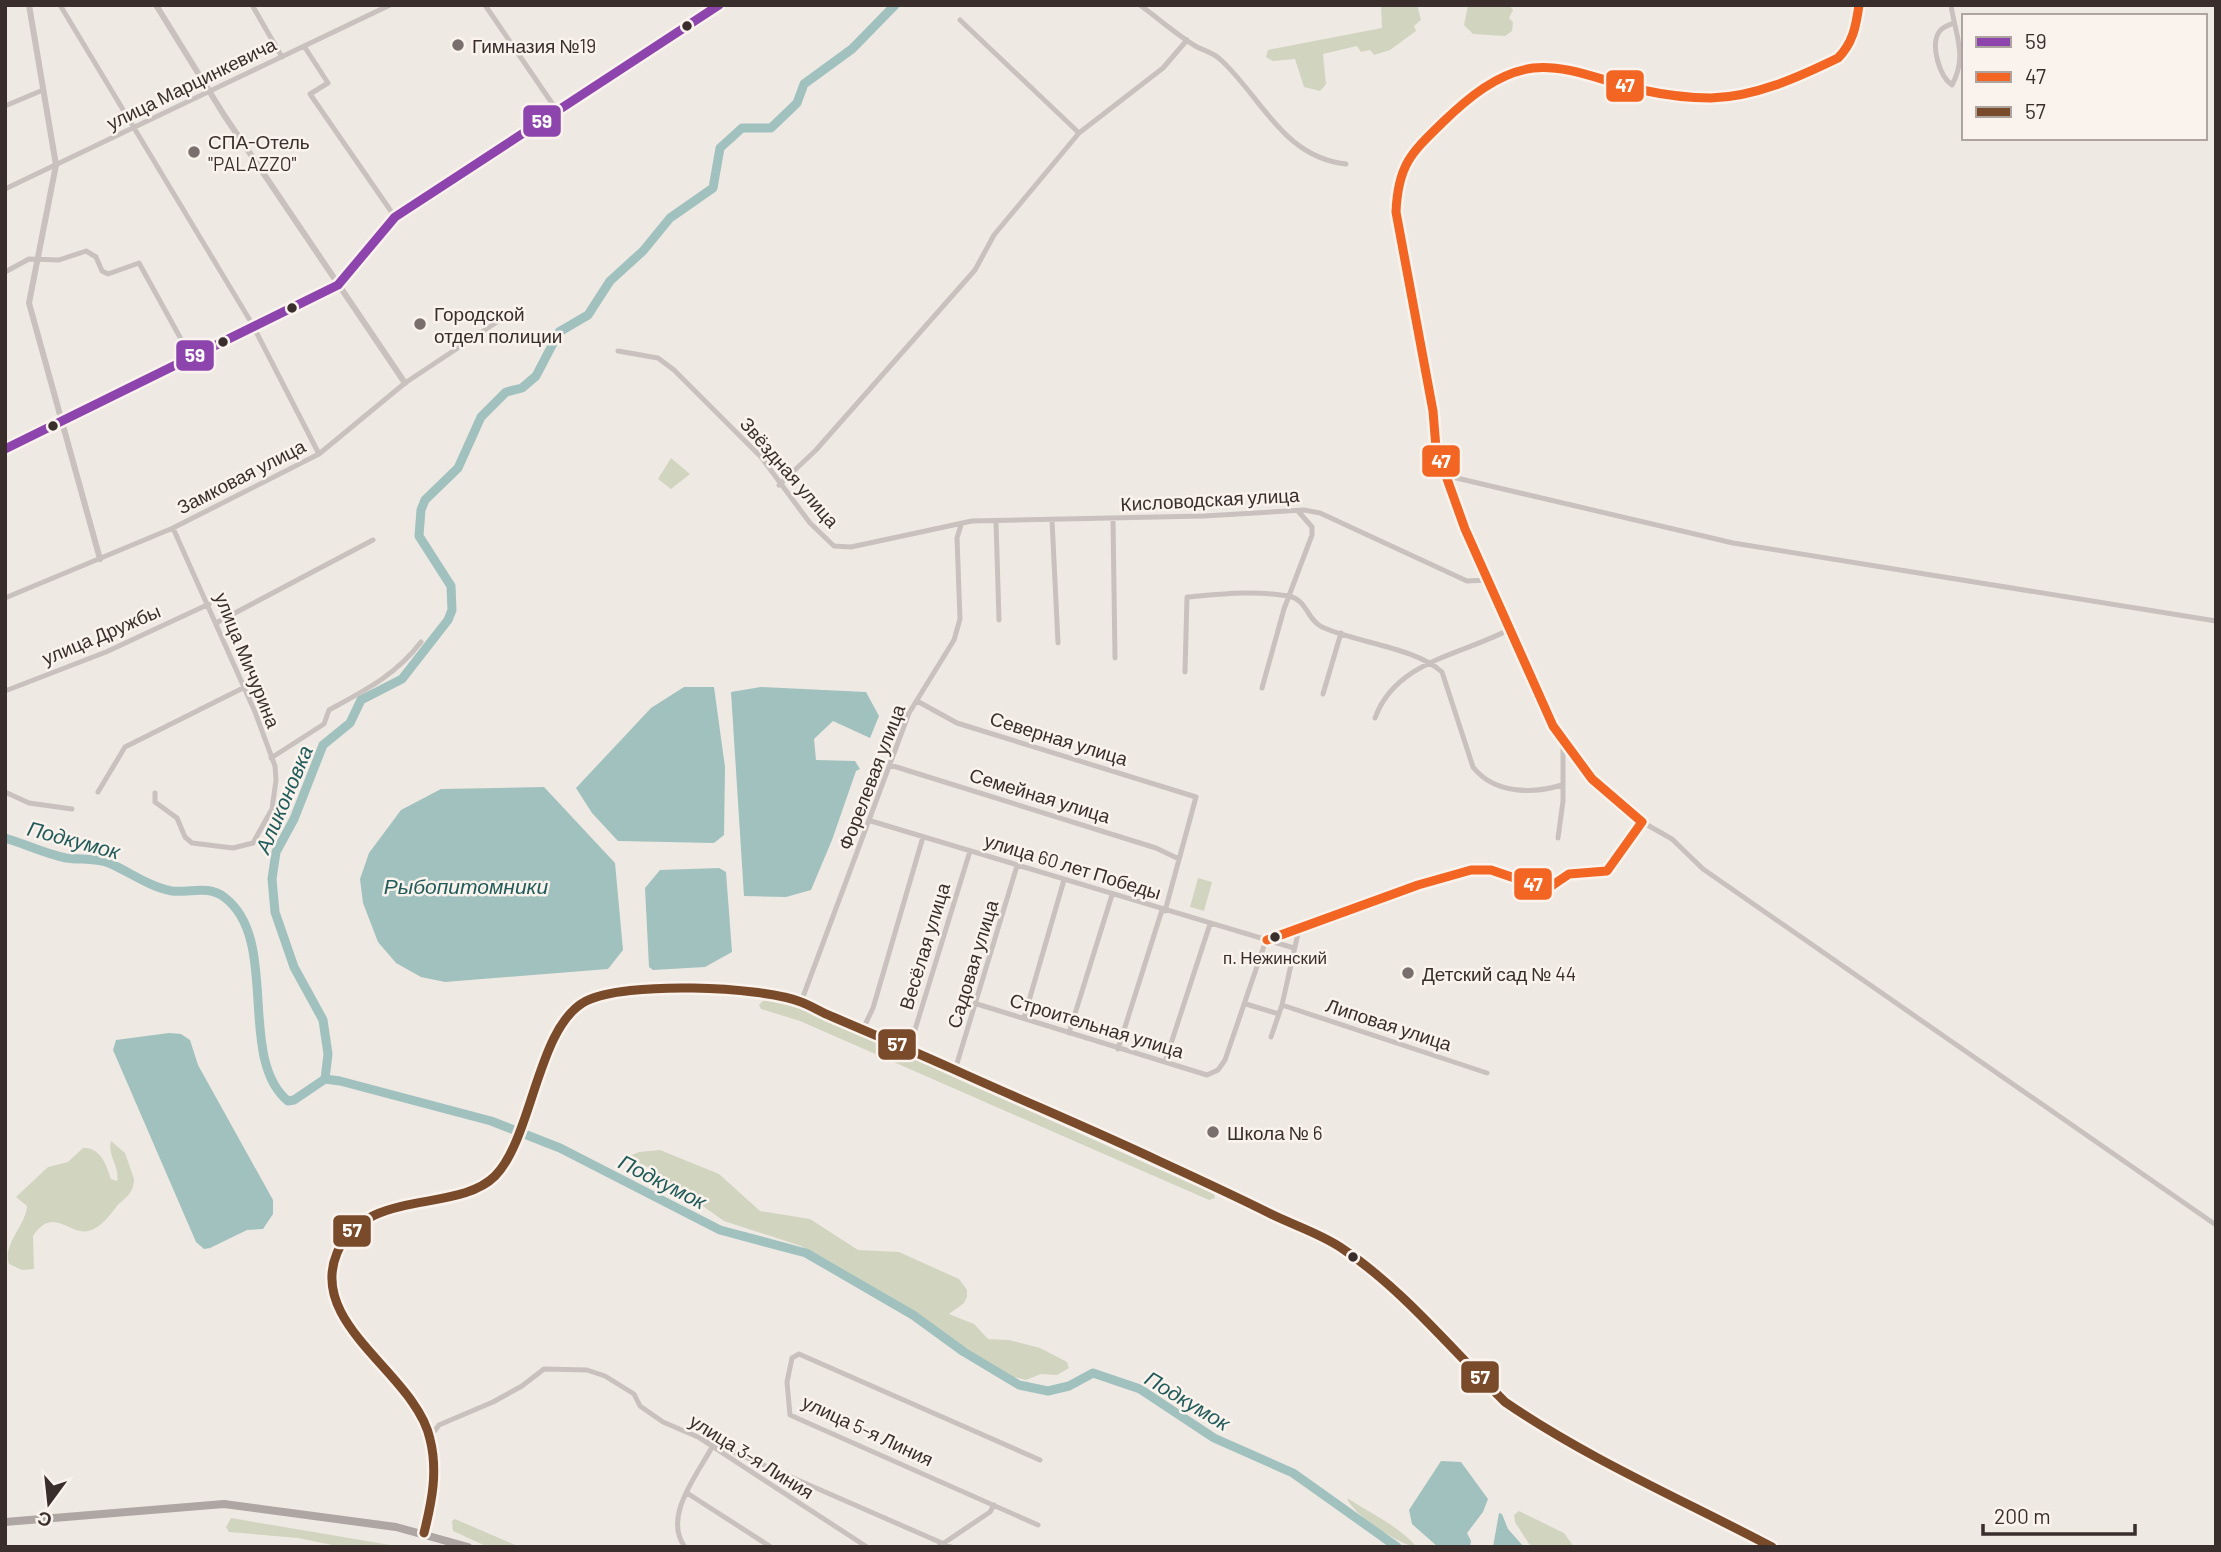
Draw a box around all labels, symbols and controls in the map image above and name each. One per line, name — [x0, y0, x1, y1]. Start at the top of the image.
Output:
legend — [1962, 14, 2207, 140]
unlabelled marker — [680, 19, 694, 33]
text: 59 — [2025, 28, 2047, 53]
street label: улица Марцинкевича — [103, 32, 280, 134]
place label: Гимназия №19 — [472, 34, 596, 57]
marker: Гимназия №19 — [450, 37, 466, 53]
text: 47 — [2025, 63, 2046, 88]
line badge: 47 — [1605, 69, 1645, 103]
text: 47 — [1615, 73, 1635, 96]
text: 57 — [2025, 98, 2046, 123]
line badge: 59 — [522, 104, 562, 138]
text: 59 — [532, 109, 552, 132]
place label: СПА-Отель "PALAZZO" — [208, 130, 310, 175]
marker: СПА-Отель "PALAZZO" — [186, 144, 202, 160]
unlabelled marker — [285, 301, 299, 315]
place label: Городской отдел полиции — [434, 302, 562, 347]
marker: Городской отдел полиции — [412, 316, 428, 332]
unlabelled marker — [216, 335, 230, 349]
line badge: 59 — [175, 339, 215, 372]
text: 59 — [185, 343, 205, 366]
street label: Звёздная улица — [736, 412, 845, 532]
unlabelled marker — [46, 419, 60, 433]
street label: Замковая улица — [173, 434, 309, 518]
line badge: 47 — [1421, 444, 1461, 478]
text: 47 — [1431, 449, 1451, 472]
street label: Кисловодская улица — [1120, 483, 1301, 515]
street label: улица Мичурина — [210, 589, 286, 731]
street label: улица Дружбы — [38, 599, 164, 669]
street label: Форелевая улица — [833, 701, 909, 853]
street label: Северная улица — [987, 706, 1131, 770]
water label: Аликоновка — [248, 741, 317, 859]
street label: Семейная улица — [967, 763, 1114, 827]
water label: Подкумок — [25, 815, 124, 864]
street label: улица 60 лет Победы — [982, 828, 1164, 904]
line badge: 47 — [1513, 867, 1553, 901]
text: 47 — [1523, 872, 1543, 895]
water label: Рыбопитомники — [384, 873, 548, 898]
street label: Весёлая улица — [894, 879, 954, 1012]
street label: Садовая улица — [942, 897, 1003, 1031]
marker: п. Нежинский — [1268, 930, 1282, 944]
place label: п. Нежинский — [1223, 947, 1327, 967]
place label: Детский сад № 44 — [1422, 962, 1576, 985]
marker: Детский сад № 44 — [1400, 965, 1416, 981]
street label: Строительная улица — [1007, 988, 1187, 1063]
street label: Липовая улица — [1323, 993, 1455, 1055]
line badge: 57 — [877, 1028, 917, 1061]
text: 57 — [887, 1032, 907, 1055]
place label: Школа № 6 — [1227, 1121, 1323, 1144]
marker: Школа № 6 — [1205, 1124, 1221, 1140]
water label: Подкумок — [615, 1148, 712, 1214]
line badge: 57 — [332, 1214, 372, 1248]
text: 57 — [342, 1218, 362, 1241]
unlabelled marker — [1346, 1250, 1360, 1264]
line badge: 57 — [1460, 1360, 1500, 1394]
water label: Подкумок — [1141, 1365, 1236, 1436]
text: 57 — [1470, 1365, 1490, 1388]
street label: улица 5-я Линия — [799, 1390, 937, 1470]
street label: улица 3-я Линия — [686, 1409, 818, 1503]
north arrow — [14, 1468, 84, 1538]
scale bar — [1983, 1492, 2135, 1536]
text: 200 m — [1994, 1503, 2051, 1528]
text: С — [35, 1507, 54, 1533]

